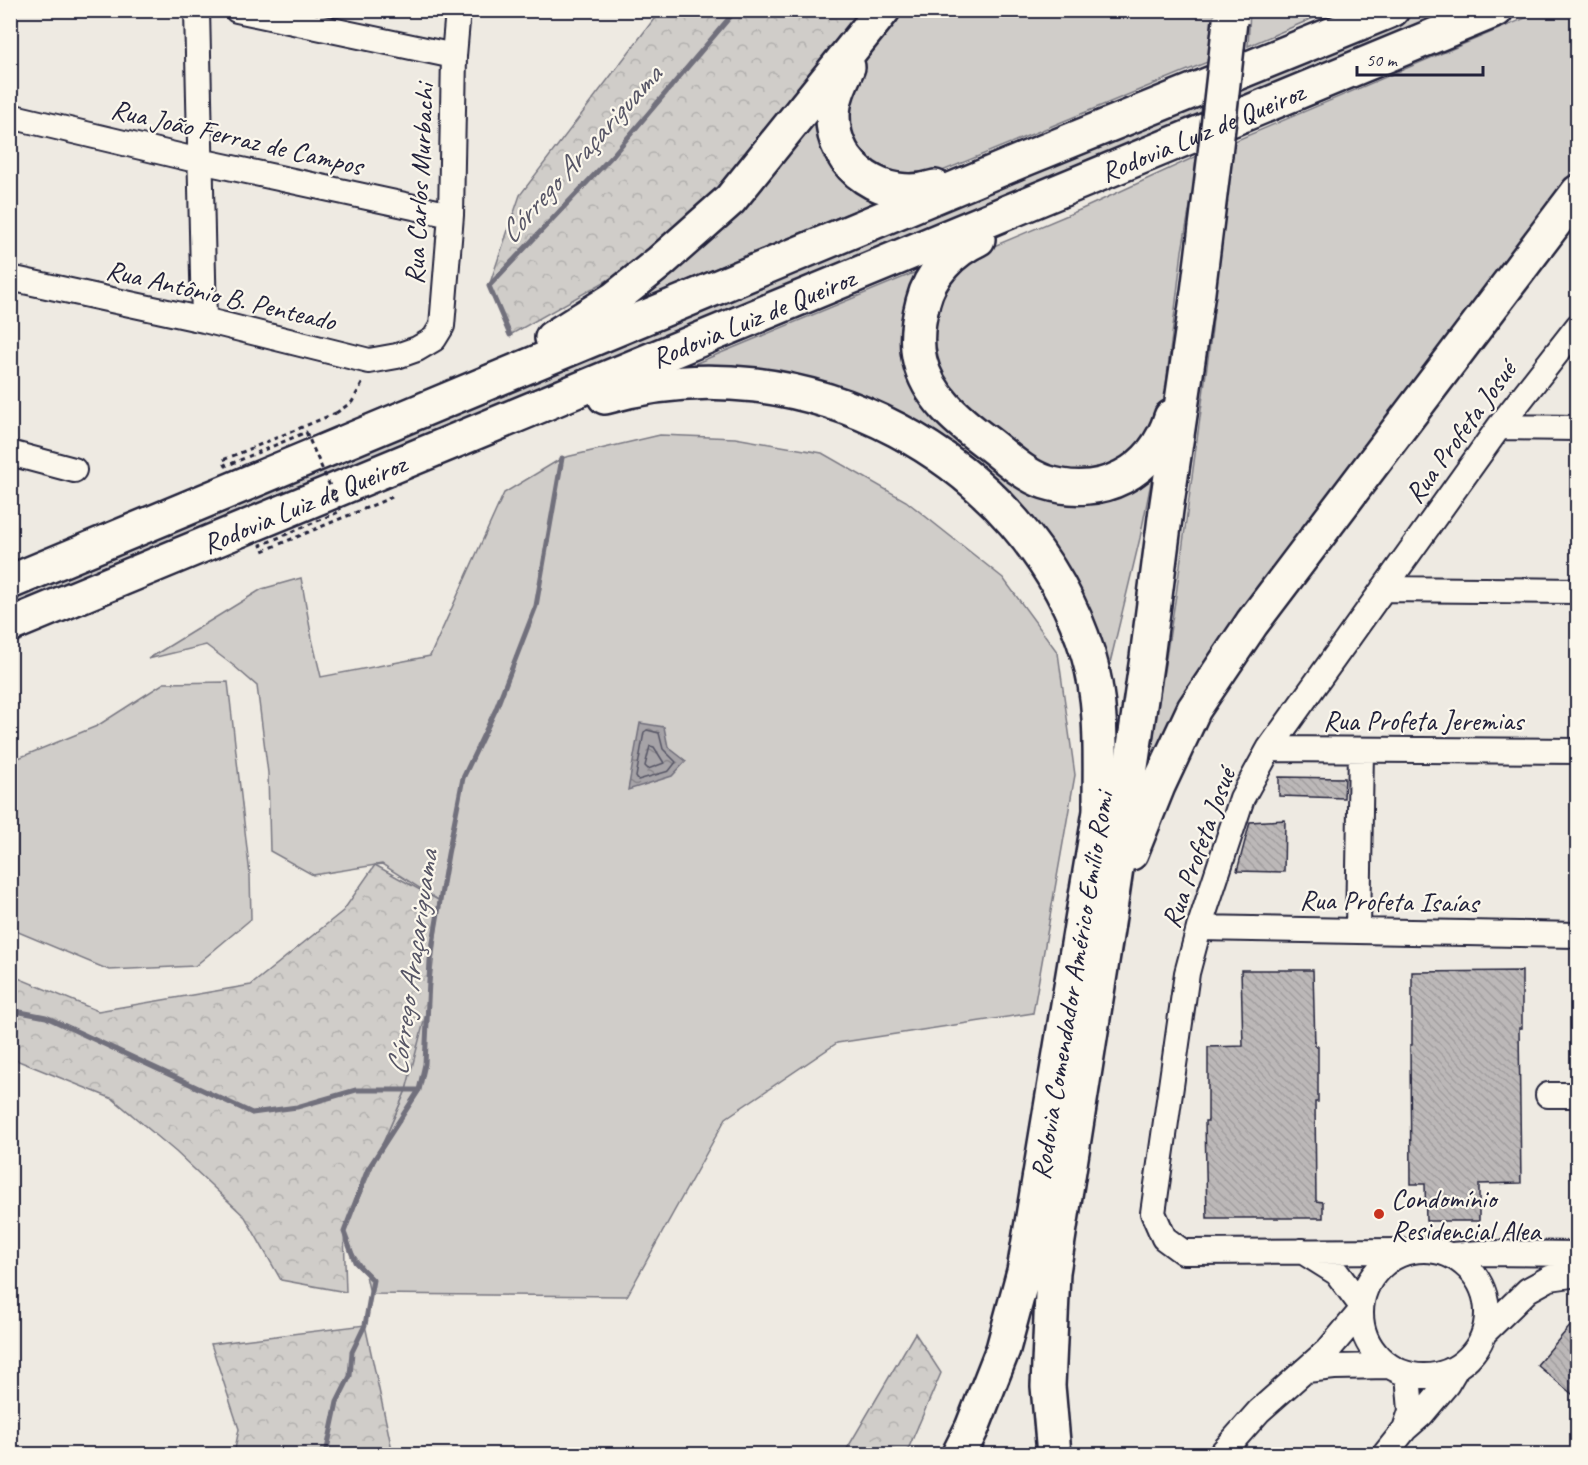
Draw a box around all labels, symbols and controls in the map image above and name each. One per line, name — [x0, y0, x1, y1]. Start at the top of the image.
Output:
scale bar — [1357, 39, 1483, 77]
text: 50 m — [1366, 49, 1399, 71]
water label: Córrego Araçariguama — [490, 55, 672, 251]
street label: Rodovia Luiz de Queiroz — [1095, 73, 1311, 189]
street label: Rua Carlos Murbachi — [396, 79, 442, 286]
street label: Rua João Ferraz de Campos — [108, 91, 368, 183]
street label: Rua Antônio B. Penteado — [103, 252, 341, 339]
street label: Rodovia Luiz de Queiroz — [646, 259, 862, 375]
street label: Rua Profeta Josué — [1397, 351, 1526, 510]
street label: Rodovia Luiz de Queiroz — [197, 445, 413, 561]
street label: Rua Profeta Jeremias — [1323, 703, 1525, 738]
street label: Rua Profeta Josué — [1153, 760, 1244, 933]
street label: Rodovia Comendador Américo Emílio Romi — [1022, 785, 1121, 1182]
water label: Córrego Araçariguama — [377, 845, 447, 1078]
street label: Rua Profeta Isaías — [1299, 882, 1481, 920]
place label: Condomínio Residencial Alea — [1391, 1181, 1542, 1248]
marker: Condomínio Residencial Alea — [1372, 1207, 1386, 1221]

